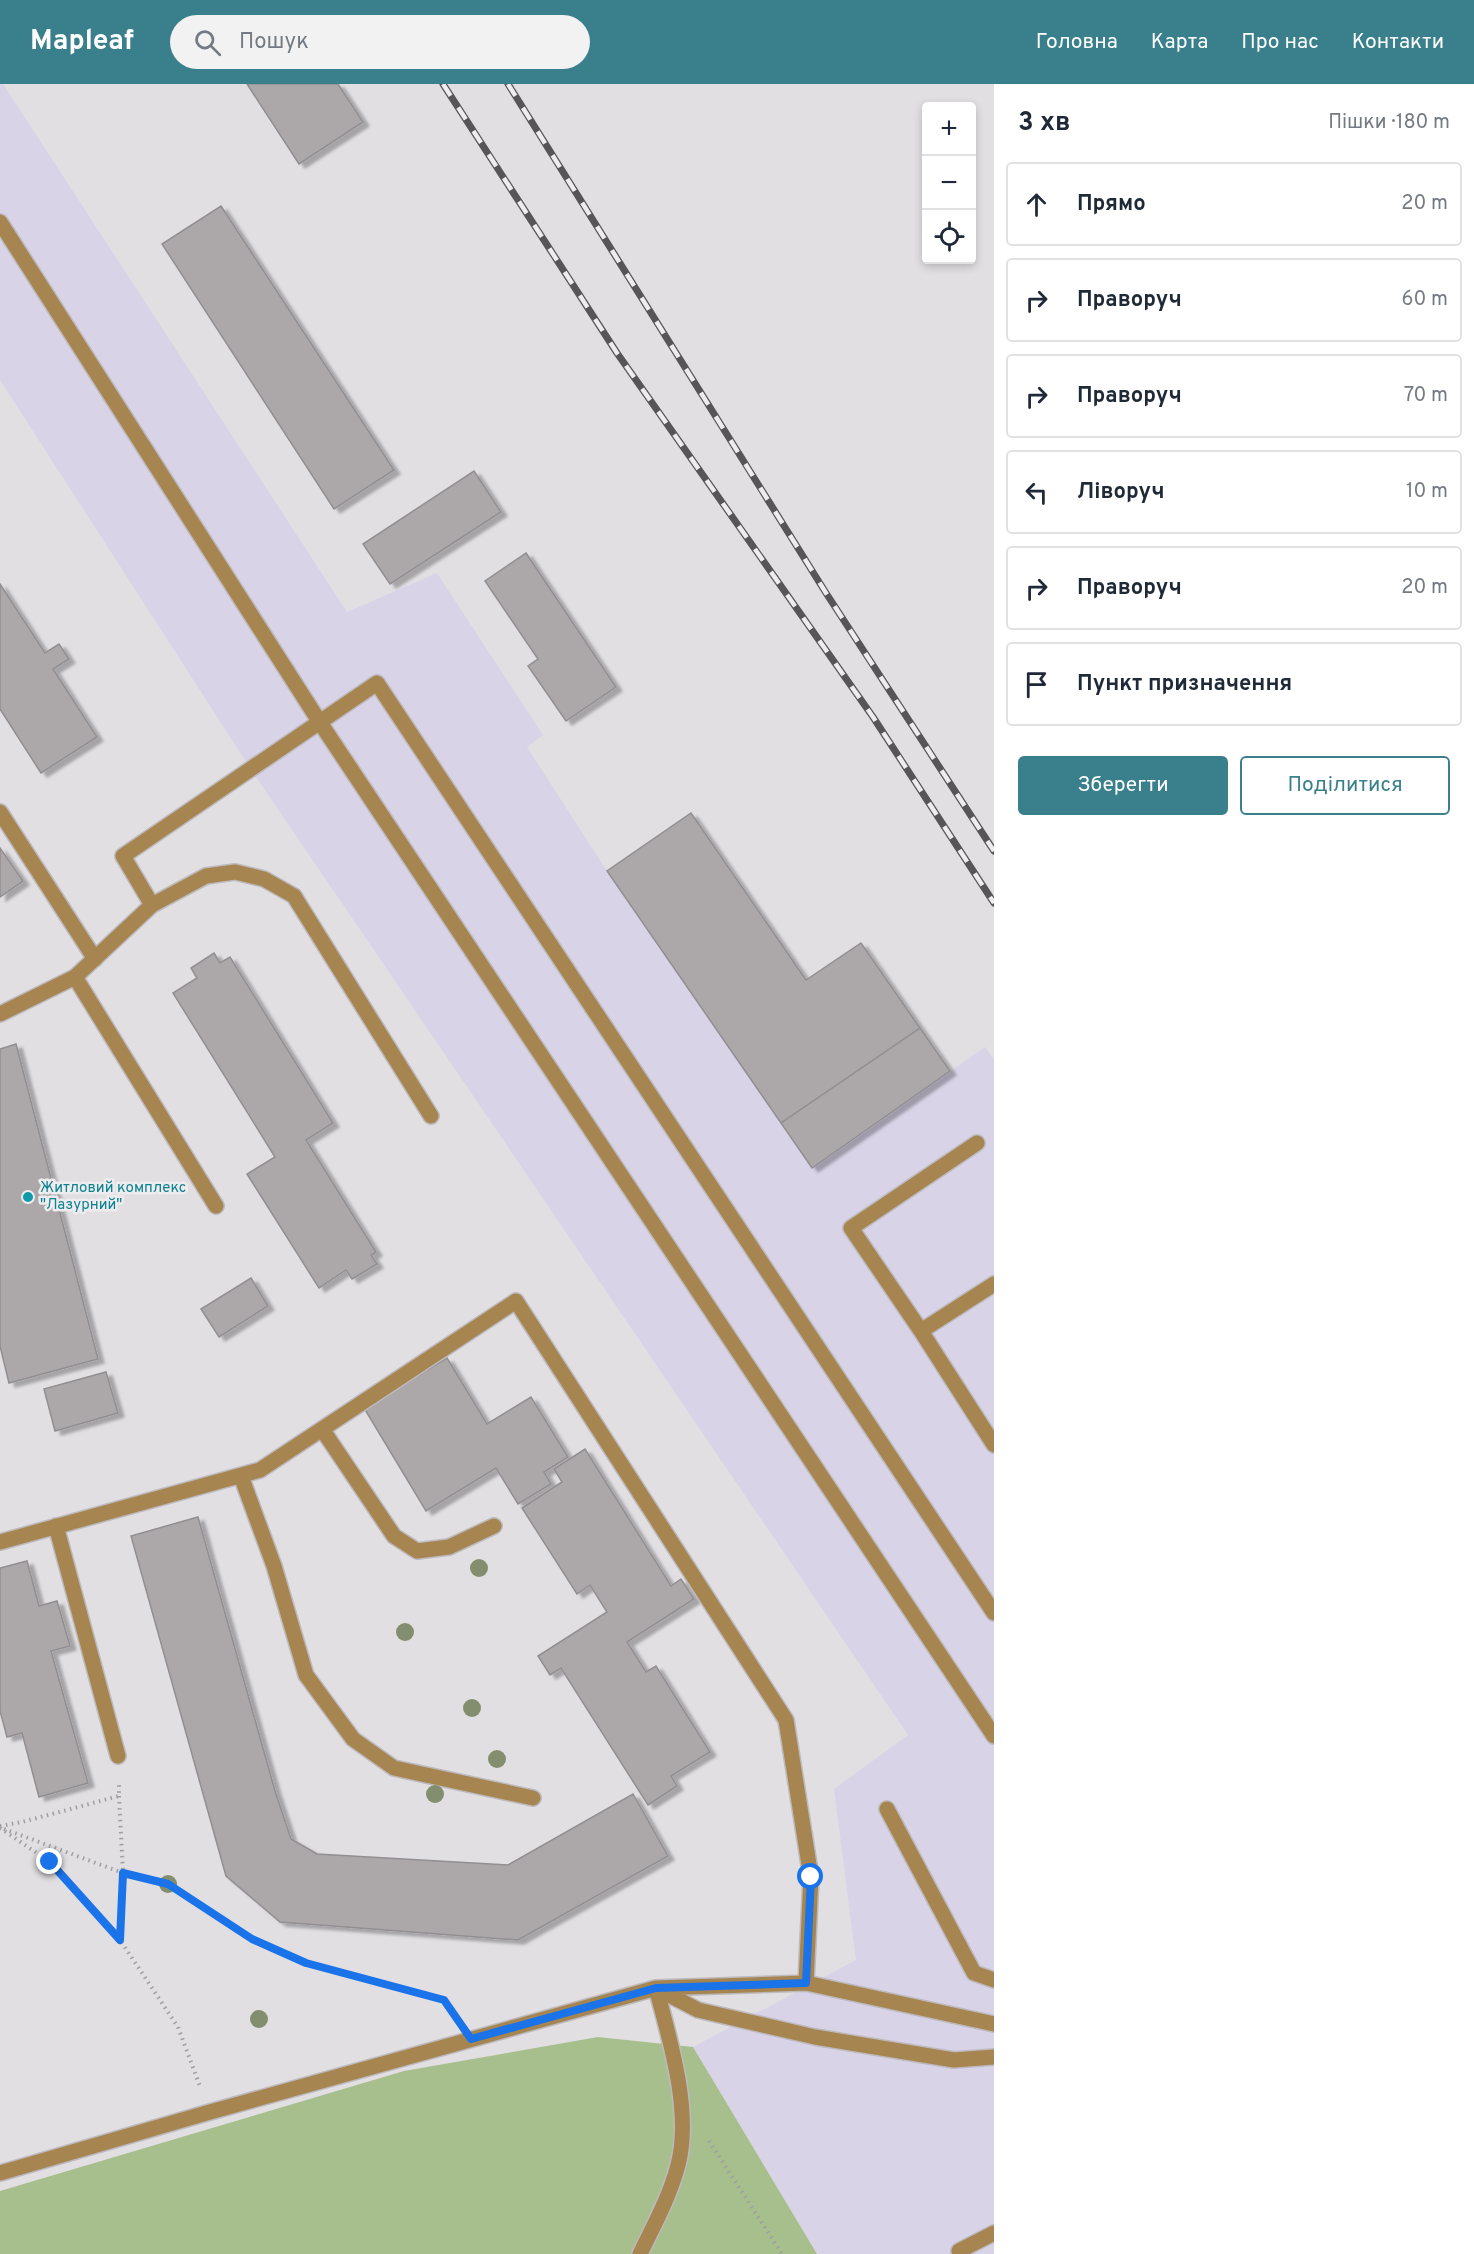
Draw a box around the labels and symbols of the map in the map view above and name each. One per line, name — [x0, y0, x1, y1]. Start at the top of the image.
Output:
place label: Житловий комплекс "Лазурний" — [40, 1179, 186, 1215]
marker: Житловий комплекс "Лазурний" — [21, 1190, 35, 1204]
route end — [36, 1848, 62, 1874]
route start — [797, 1863, 823, 1889]

